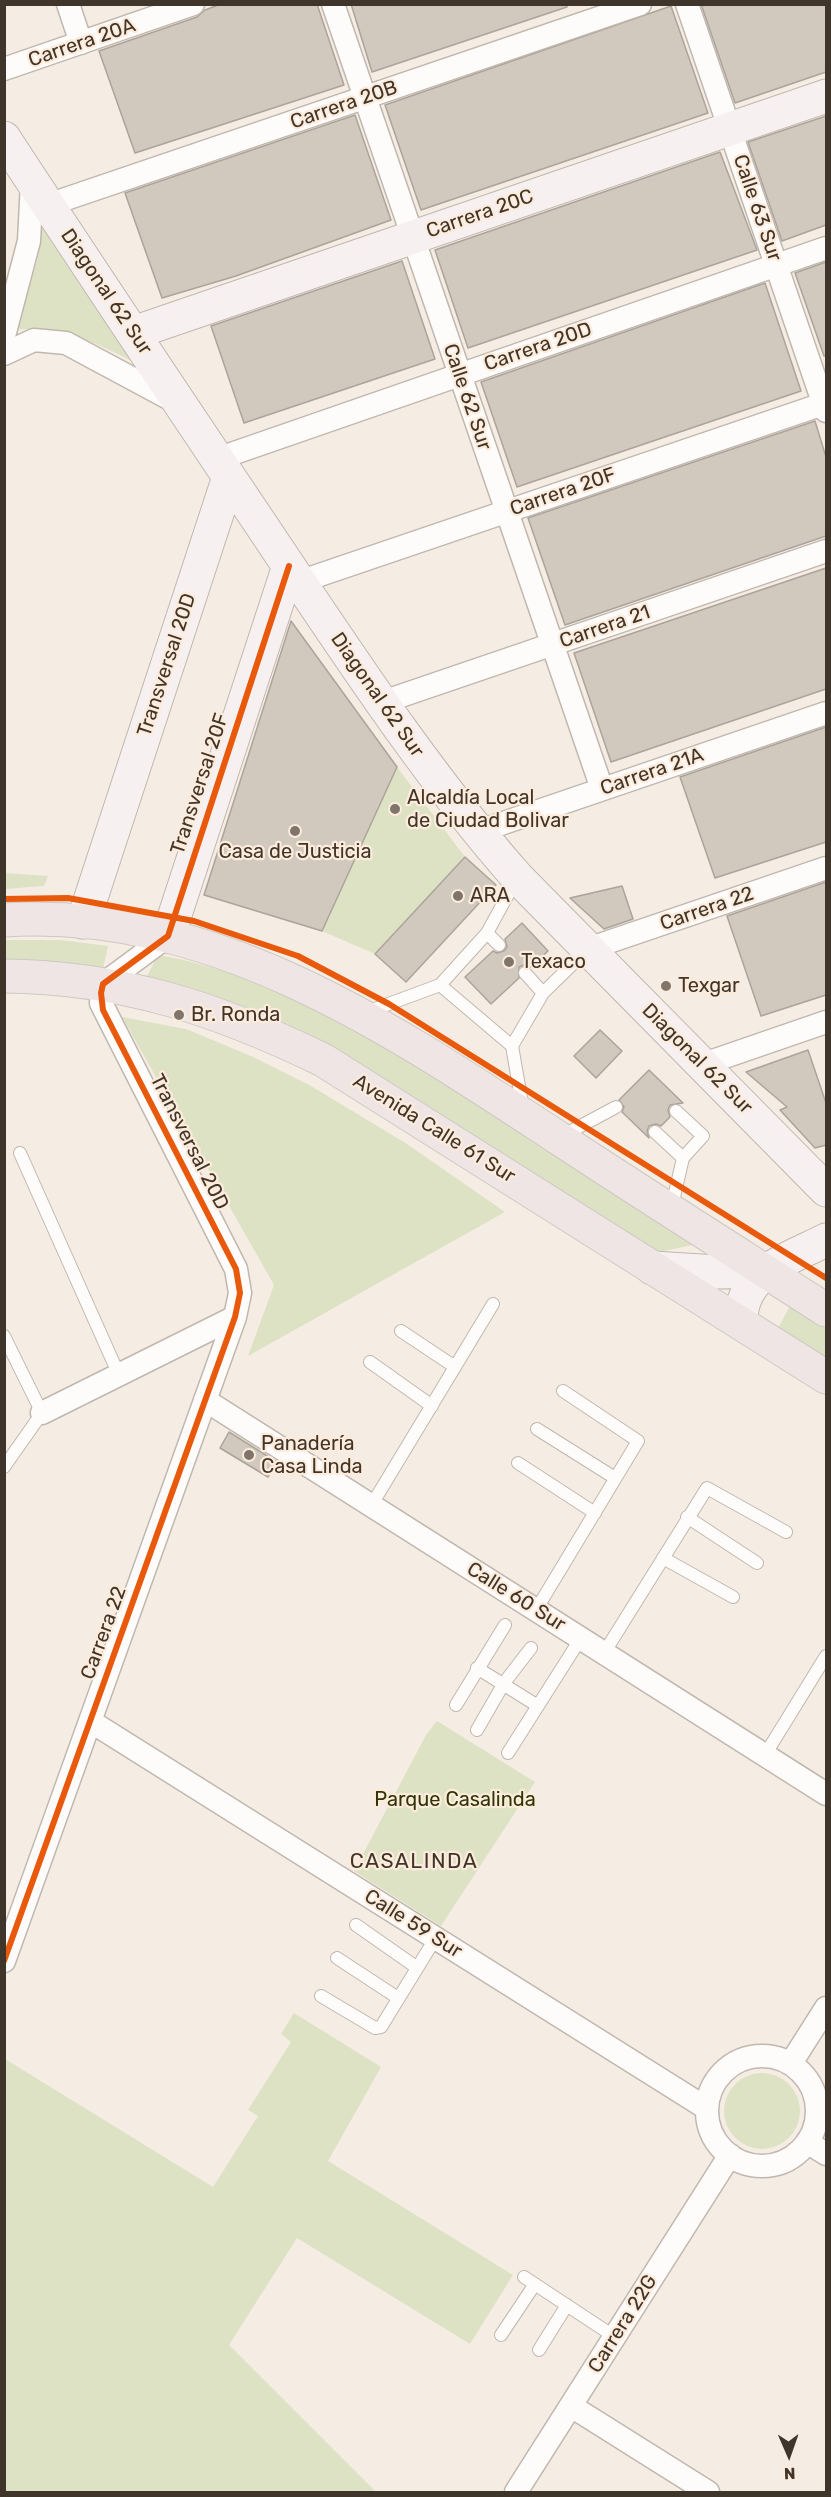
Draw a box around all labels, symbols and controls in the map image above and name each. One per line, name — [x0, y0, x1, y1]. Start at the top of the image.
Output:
street label: Carrera 20A — [25, 13, 139, 73]
street label: Carrera 20B — [287, 75, 401, 135]
street label: Calle 63 Sur — [728, 152, 786, 264]
street label: Carrera 20C — [423, 184, 537, 244]
street label: Diagonal 62 Sur — [55, 224, 157, 360]
street label: Carrera 20D — [481, 317, 595, 377]
street label: Calle 62 Sur — [438, 341, 496, 453]
street label: Carrera 20F — [507, 463, 619, 521]
street label: Transversal 20D — [133, 590, 201, 740]
street label: Carrera 21 — [557, 600, 653, 654]
street label: Diagonal 62 Sur — [325, 628, 429, 762]
street label: Transversal 20F — [166, 710, 234, 858]
street label: Carrera 21A — [597, 743, 707, 801]
place label: Alcaldía Local de Ciudad Bolivar — [407, 786, 569, 833]
marker: Alcaldía Local de Ciudad Bolivar — [388, 802, 402, 816]
marker: Casa de Justicia — [288, 824, 302, 838]
place label: Casa de Justicia — [219, 840, 371, 864]
street label: Carrera 22 — [657, 882, 757, 936]
place label: ARA — [470, 884, 510, 908]
marker: ARA — [451, 889, 465, 903]
place label: Texaco — [521, 950, 586, 974]
marker: Texaco — [502, 955, 516, 969]
place label: Texgar — [678, 974, 740, 998]
marker: Texgar — [659, 979, 673, 993]
street label: Diagonal 62 Sur — [637, 999, 757, 1119]
place label: Br. Ronda — [191, 1003, 280, 1027]
marker: Br. Ronda — [172, 1008, 186, 1022]
street label: Avenida Calle 61 Sur — [348, 1069, 520, 1189]
street label: Transversal 20D — [144, 1070, 234, 1214]
place label: Panadería Casa Linda — [261, 1432, 363, 1479]
marker: Panadería Casa Linda — [242, 1448, 256, 1462]
street label: Calle 60 Sur — [462, 1557, 570, 1637]
street label: Carrera 22 — [76, 1583, 132, 1683]
park label: Parque Casalinda — [374, 1788, 536, 1812]
district label: CASALINDA — [350, 1849, 478, 1875]
street label: Calle 59 Sur — [360, 1884, 466, 1964]
street label: Carrera 22G — [583, 2271, 663, 2377]
north arrow — [759, 2425, 819, 2485]
text: N — [784, 2464, 796, 2483]

